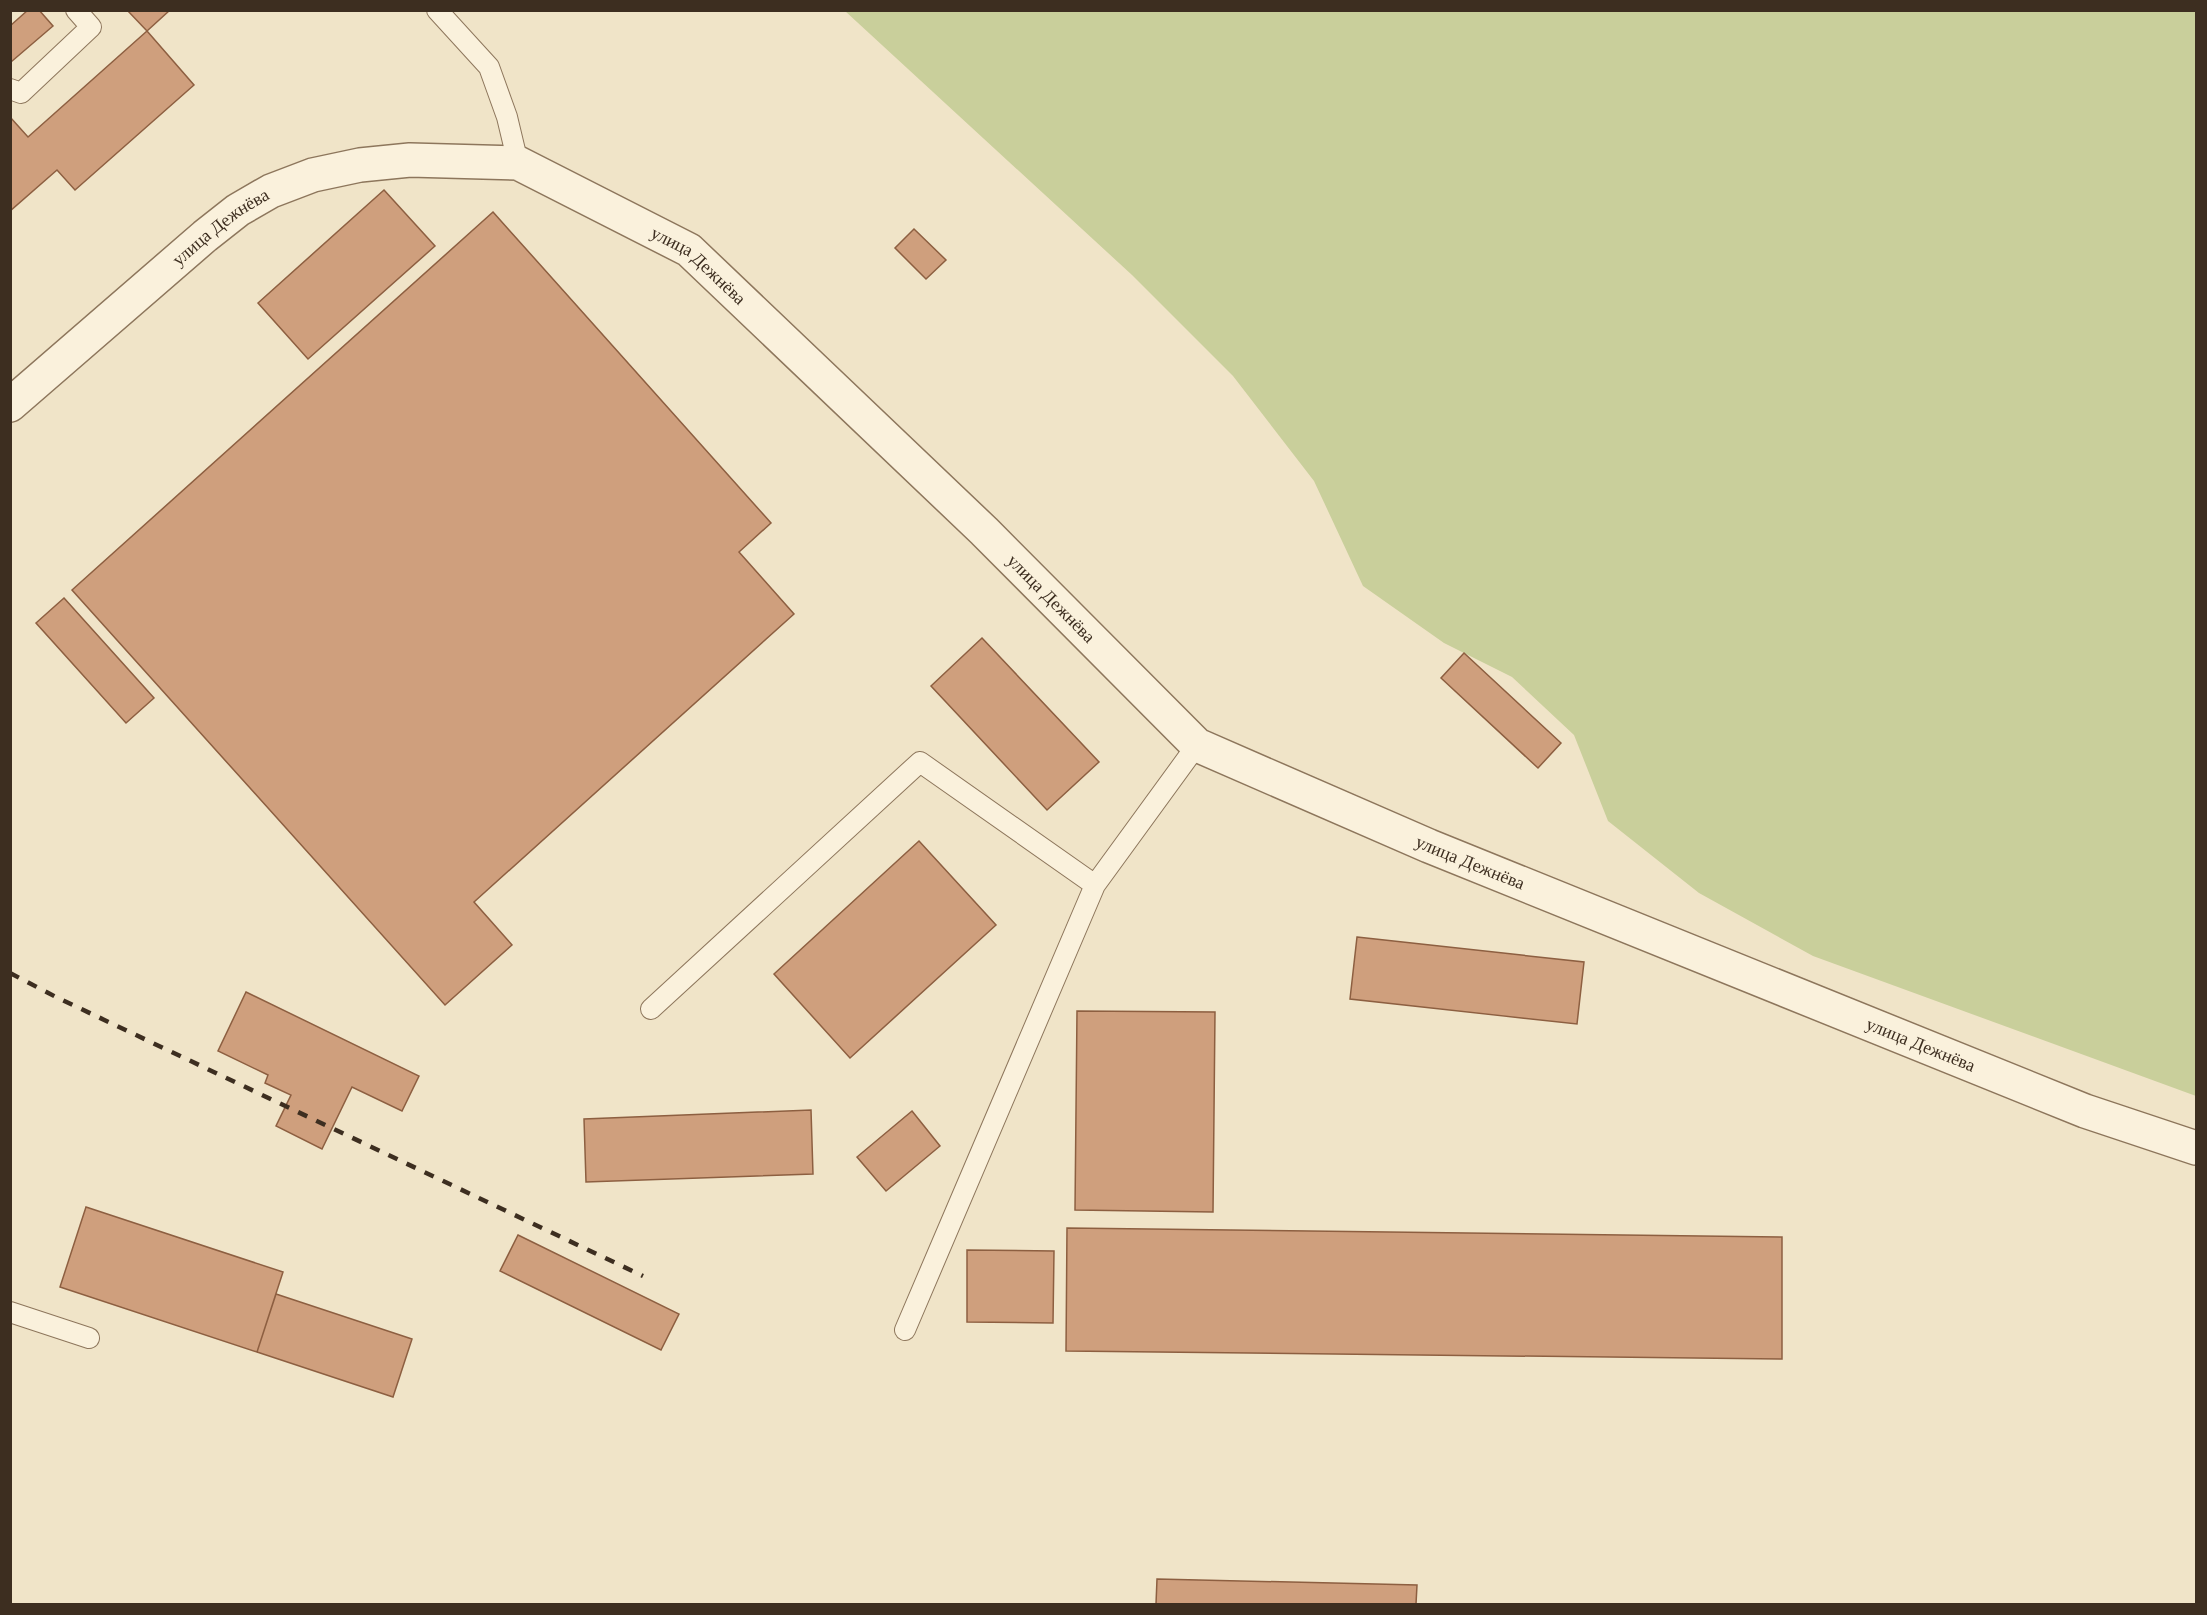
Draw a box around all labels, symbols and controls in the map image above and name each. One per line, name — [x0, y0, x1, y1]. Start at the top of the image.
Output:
street label: улица Дежнёва — [168, 184, 272, 270]
street label: улица Дежнёва — [648, 222, 750, 309]
street label: улица Дежнёва — [1003, 550, 1099, 647]
street label: улица Дежнёва — [1413, 831, 1528, 894]
street label: улица Дежнёва — [1863, 1014, 1978, 1076]

